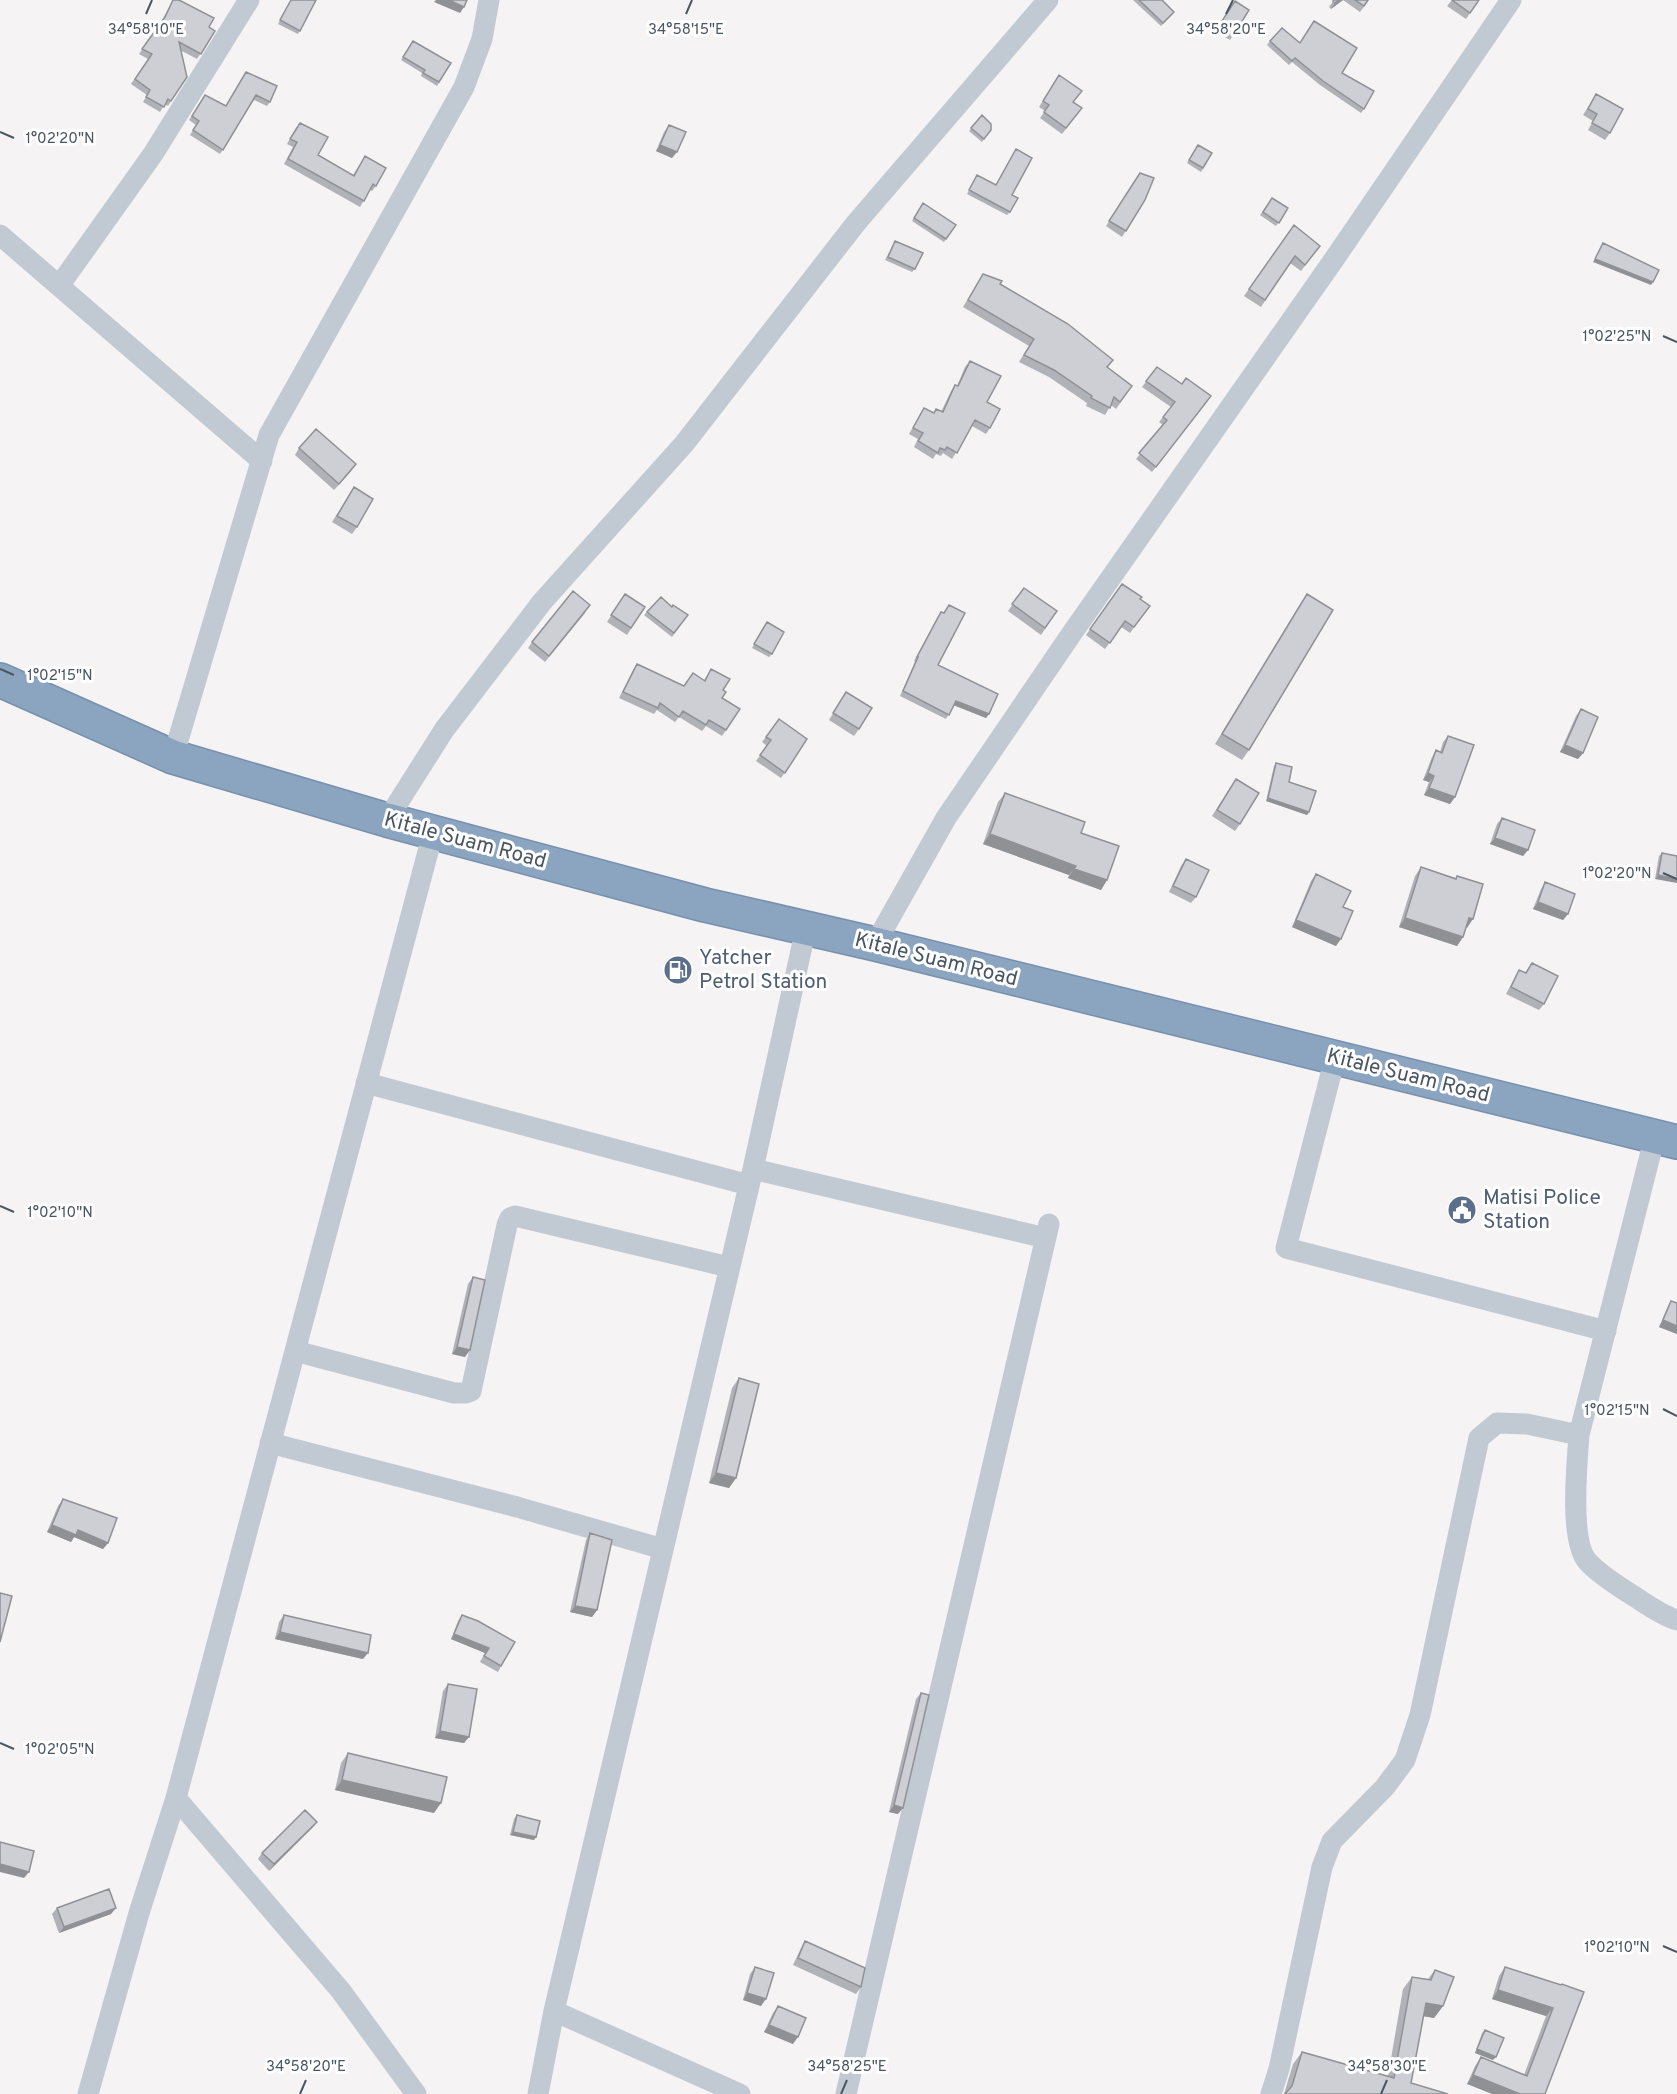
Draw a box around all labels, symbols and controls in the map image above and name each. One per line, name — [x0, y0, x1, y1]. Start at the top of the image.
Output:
text: 34°58'10"E — [108, 21, 184, 40]
text: 34°58'15"E — [648, 21, 724, 40]
text: 34°58'20"E — [1186, 21, 1266, 40]
text: 1°02'20"N — [25, 130, 95, 149]
text: 1°02'25"N — [1583, 328, 1651, 347]
text: 1°02'15"N — [27, 667, 93, 686]
street label: Kitale Suam Road — [381, 806, 549, 876]
text: 1°02'20"N — [1582, 865, 1652, 884]
street label: Kitale Suam Road — [852, 927, 1020, 993]
place label: Yatcher Petrol Station — [699, 945, 827, 996]
fuel station icon: Yatcher Petrol Station — [662, 954, 694, 986]
street label: Kitale Suam Road — [1324, 1043, 1492, 1109]
place label: Matisi Police Station — [1483, 1185, 1601, 1236]
public building icon: Matisi Police Station — [1446, 1194, 1478, 1226]
text: 1°02'10"N — [27, 1204, 93, 1223]
text: 1°02'15"N — [1584, 1402, 1650, 1421]
text: 1°02'05"N — [25, 1741, 95, 1760]
text: 1°02'10"N — [1584, 1939, 1650, 1958]
text: 34°58'20"E — [266, 2058, 346, 2077]
text: 34°58'25"E — [807, 2058, 887, 2077]
text: 34°58'30"E — [1347, 2058, 1427, 2077]

